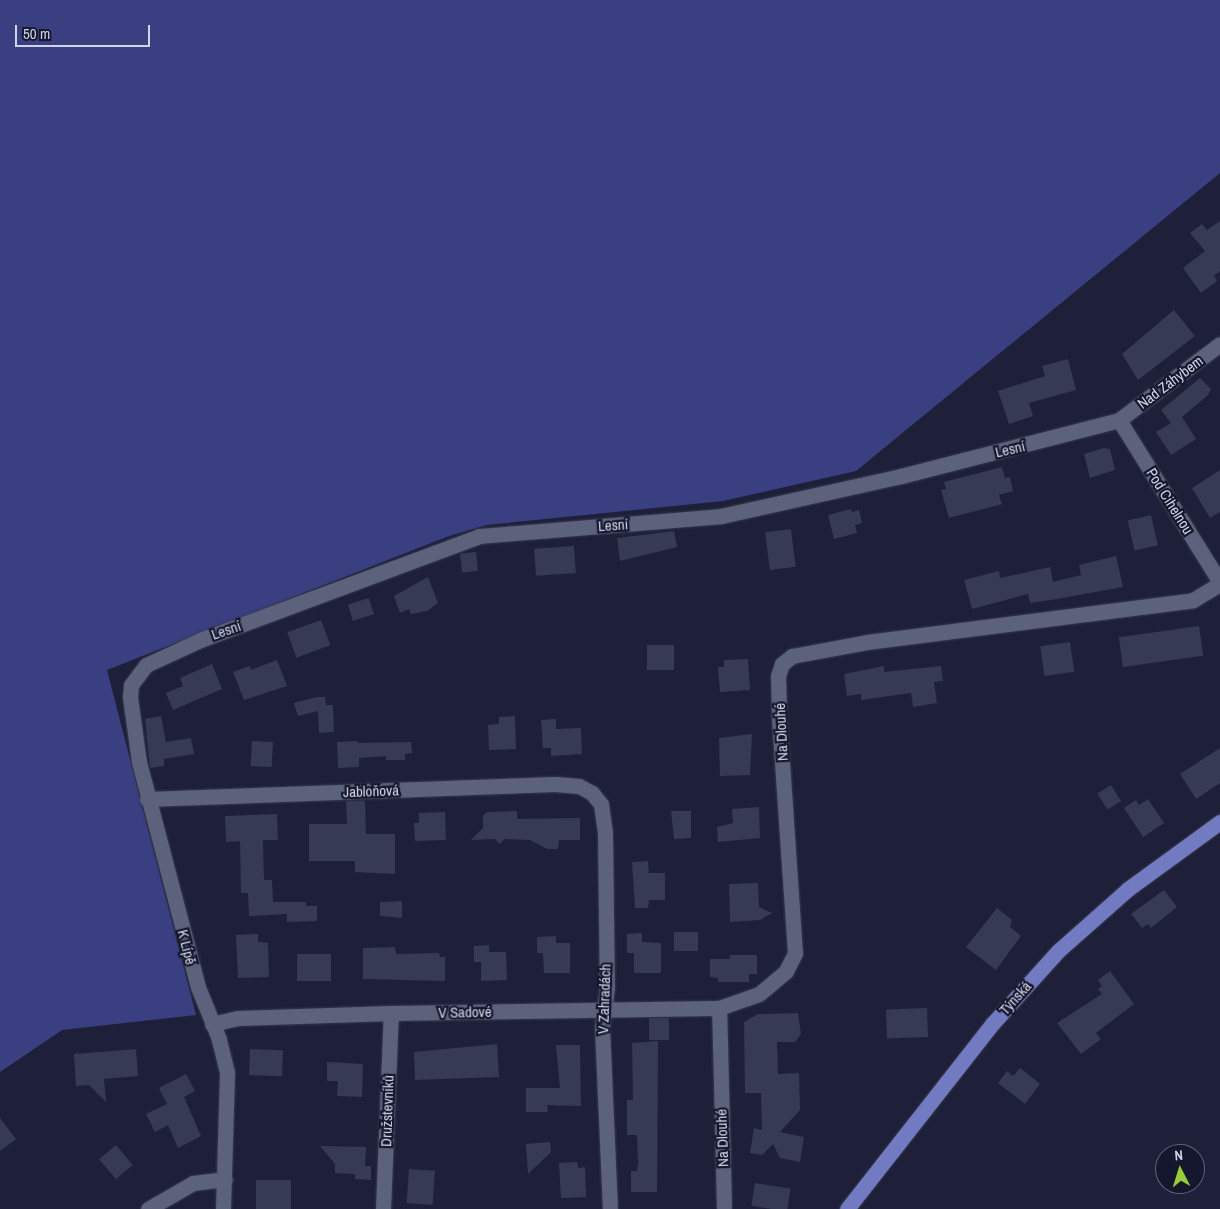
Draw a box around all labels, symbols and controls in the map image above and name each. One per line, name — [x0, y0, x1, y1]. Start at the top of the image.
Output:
scale bar — [18, 15, 152, 47]
text: 50 m — [23, 23, 50, 44]
street label: Nad Záhybem — [1134, 352, 1206, 412]
street label: Lesní — [993, 437, 1027, 461]
street label: Pod Cihelnou — [1143, 465, 1197, 537]
street label: Lesní — [597, 515, 629, 535]
street label: Lesní — [209, 617, 243, 643]
street label: Na Dlouhé — [770, 703, 792, 761]
street label: Jabloňová — [343, 781, 399, 801]
street label: K Lípě — [174, 928, 200, 966]
street label: V Zahradách — [594, 963, 614, 1035]
street label: Týnská — [995, 977, 1035, 1019]
street label: V Sadové — [438, 1003, 492, 1021]
street label: Družstevníků — [377, 1075, 397, 1147]
street label: Na Dlouhé — [712, 1109, 732, 1167]
north arrow — [1155, 1144, 1205, 1194]
text: N — [1174, 1146, 1184, 1164]

